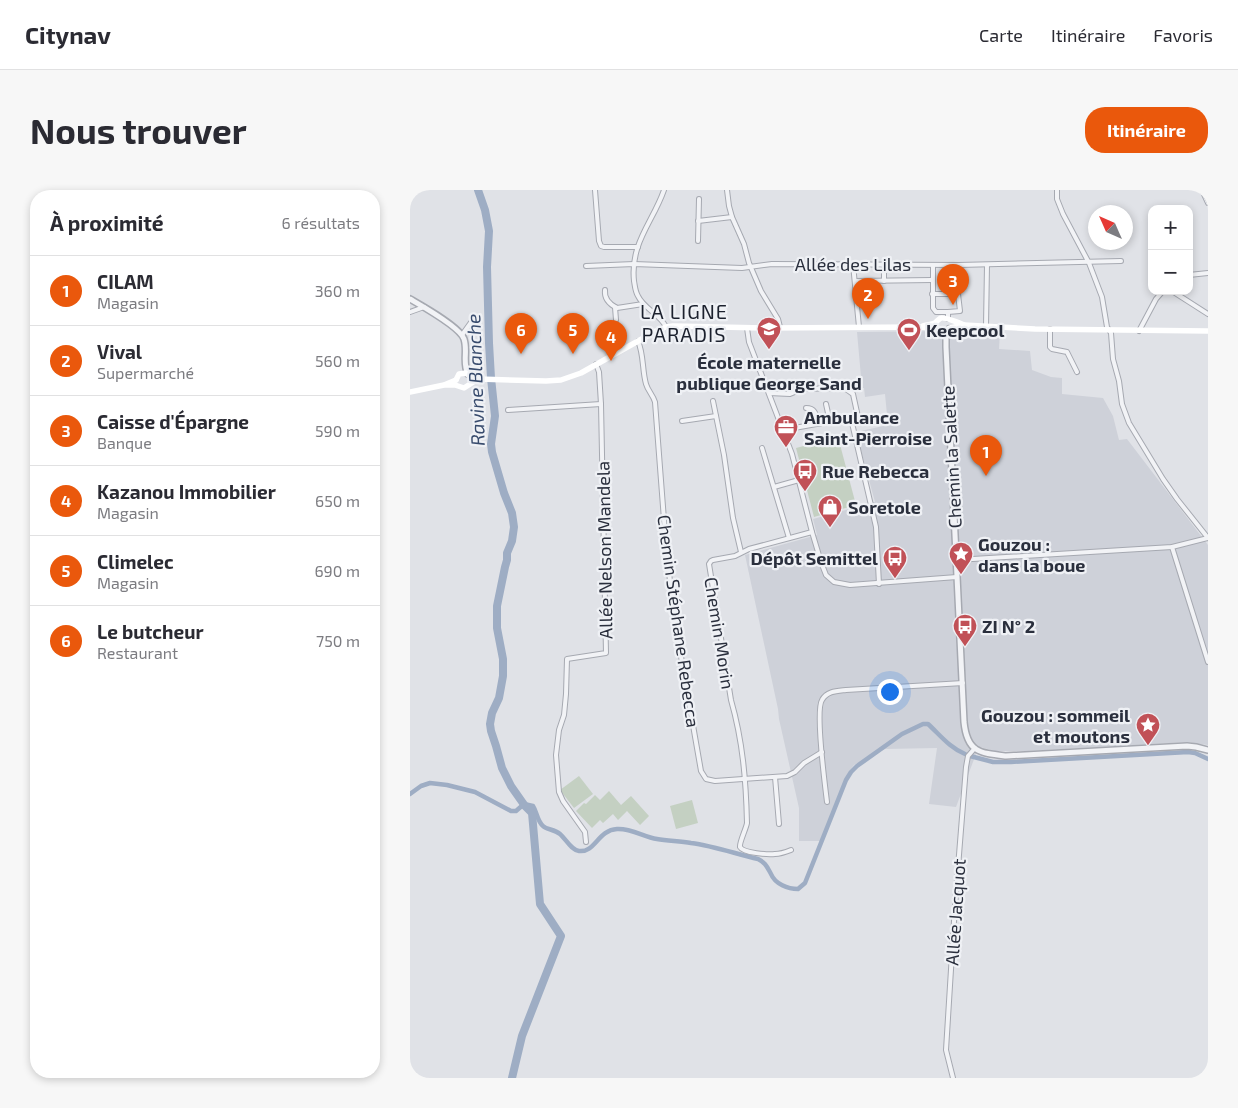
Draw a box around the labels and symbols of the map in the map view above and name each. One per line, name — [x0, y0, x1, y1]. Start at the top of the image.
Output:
north arrow — [1088, 205, 1133, 250]
street label: Allée des Lilas — [795, 253, 911, 275]
pin: 3 — [937, 264, 969, 305]
pin: 2 — [852, 278, 884, 319]
district label: LA LIGNE PARADIS — [640, 299, 728, 346]
pin: 6 — [505, 313, 537, 354]
pin: 5 — [557, 313, 589, 354]
water label: Ravine Blanche — [461, 314, 489, 446]
school or university icon: École maternelle publique George Sand — [756, 316, 782, 350]
sports icon: Keepcool — [896, 317, 922, 351]
place label: Keepcool — [926, 319, 1004, 341]
pin: 4 — [595, 320, 627, 361]
place label: École maternelle publique George Sand — [676, 351, 862, 394]
street label: Chemin la Salette — [936, 385, 966, 529]
place label: Ambulance Saint-Pierroise — [804, 406, 932, 449]
office icon: Ambulance Saint-Pierroise — [773, 414, 799, 448]
pin: 1 — [970, 435, 1002, 476]
bus stop icon: Rue Rebecca — [792, 458, 818, 492]
place label: Rue Rebecca — [822, 460, 929, 482]
street label: Allée Nelson Mandela — [591, 461, 617, 639]
shop icon: Soretole — [817, 494, 843, 528]
place label: Soretole — [848, 496, 921, 518]
street label: Chemin Stéphane Rebecca — [653, 513, 705, 729]
place label: Gouzou : dans la boue — [978, 533, 1085, 576]
place icon: Gouzou : dans la boue — [948, 541, 974, 575]
bus stop icon: Dépôt Semittel — [882, 545, 908, 579]
place label: Dépôt Semittel — [751, 547, 878, 569]
street label: Chemin Morin — [700, 575, 740, 691]
bus stop icon: ZI N° 2 — [952, 613, 978, 647]
place label: ZI N° 2 — [982, 615, 1035, 637]
your location — [877, 679, 903, 705]
place label: Gouzou : sommeil et moutons — [981, 704, 1130, 747]
place icon: Gouzou : sommeil et moutons — [1135, 712, 1161, 746]
street label: Allée Jacquot — [940, 858, 970, 966]

